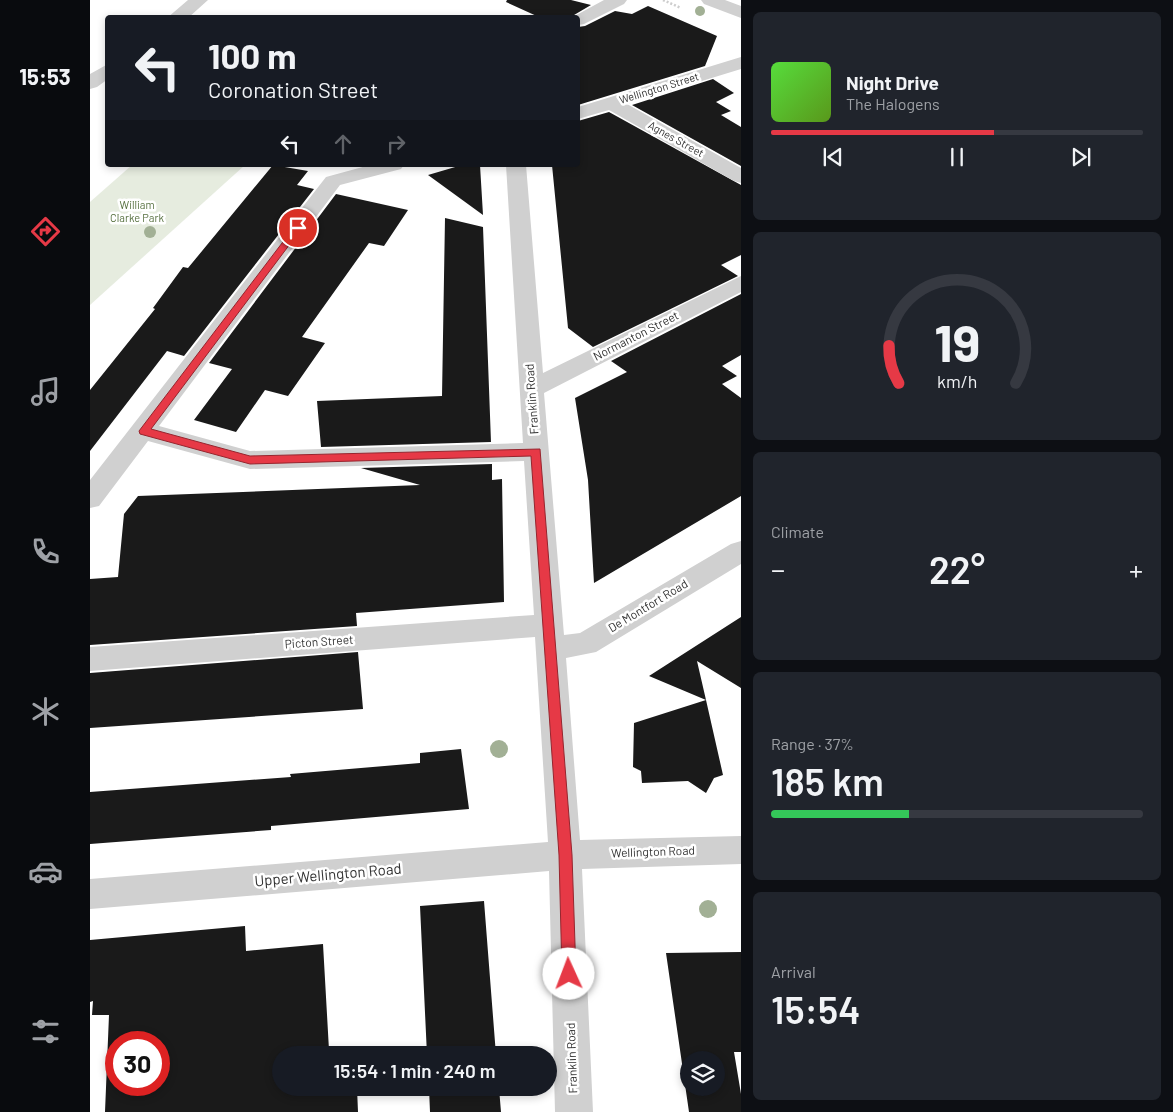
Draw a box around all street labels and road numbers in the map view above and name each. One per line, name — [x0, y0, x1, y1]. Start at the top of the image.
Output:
street label: Wellington Street — [617, 69, 700, 106]
street label: Agnes Street — [646, 118, 706, 159]
street label: Normanton Street — [591, 308, 681, 363]
street label: Franklin Road — [522, 363, 540, 435]
street label: De Montfort Road — [605, 576, 690, 634]
street label: Picton Street — [284, 632, 354, 650]
street label: Wellington Road — [611, 843, 695, 859]
street label: Upper Wellington Road — [254, 859, 402, 889]
street label: Franklin Road — [563, 1022, 579, 1094]

